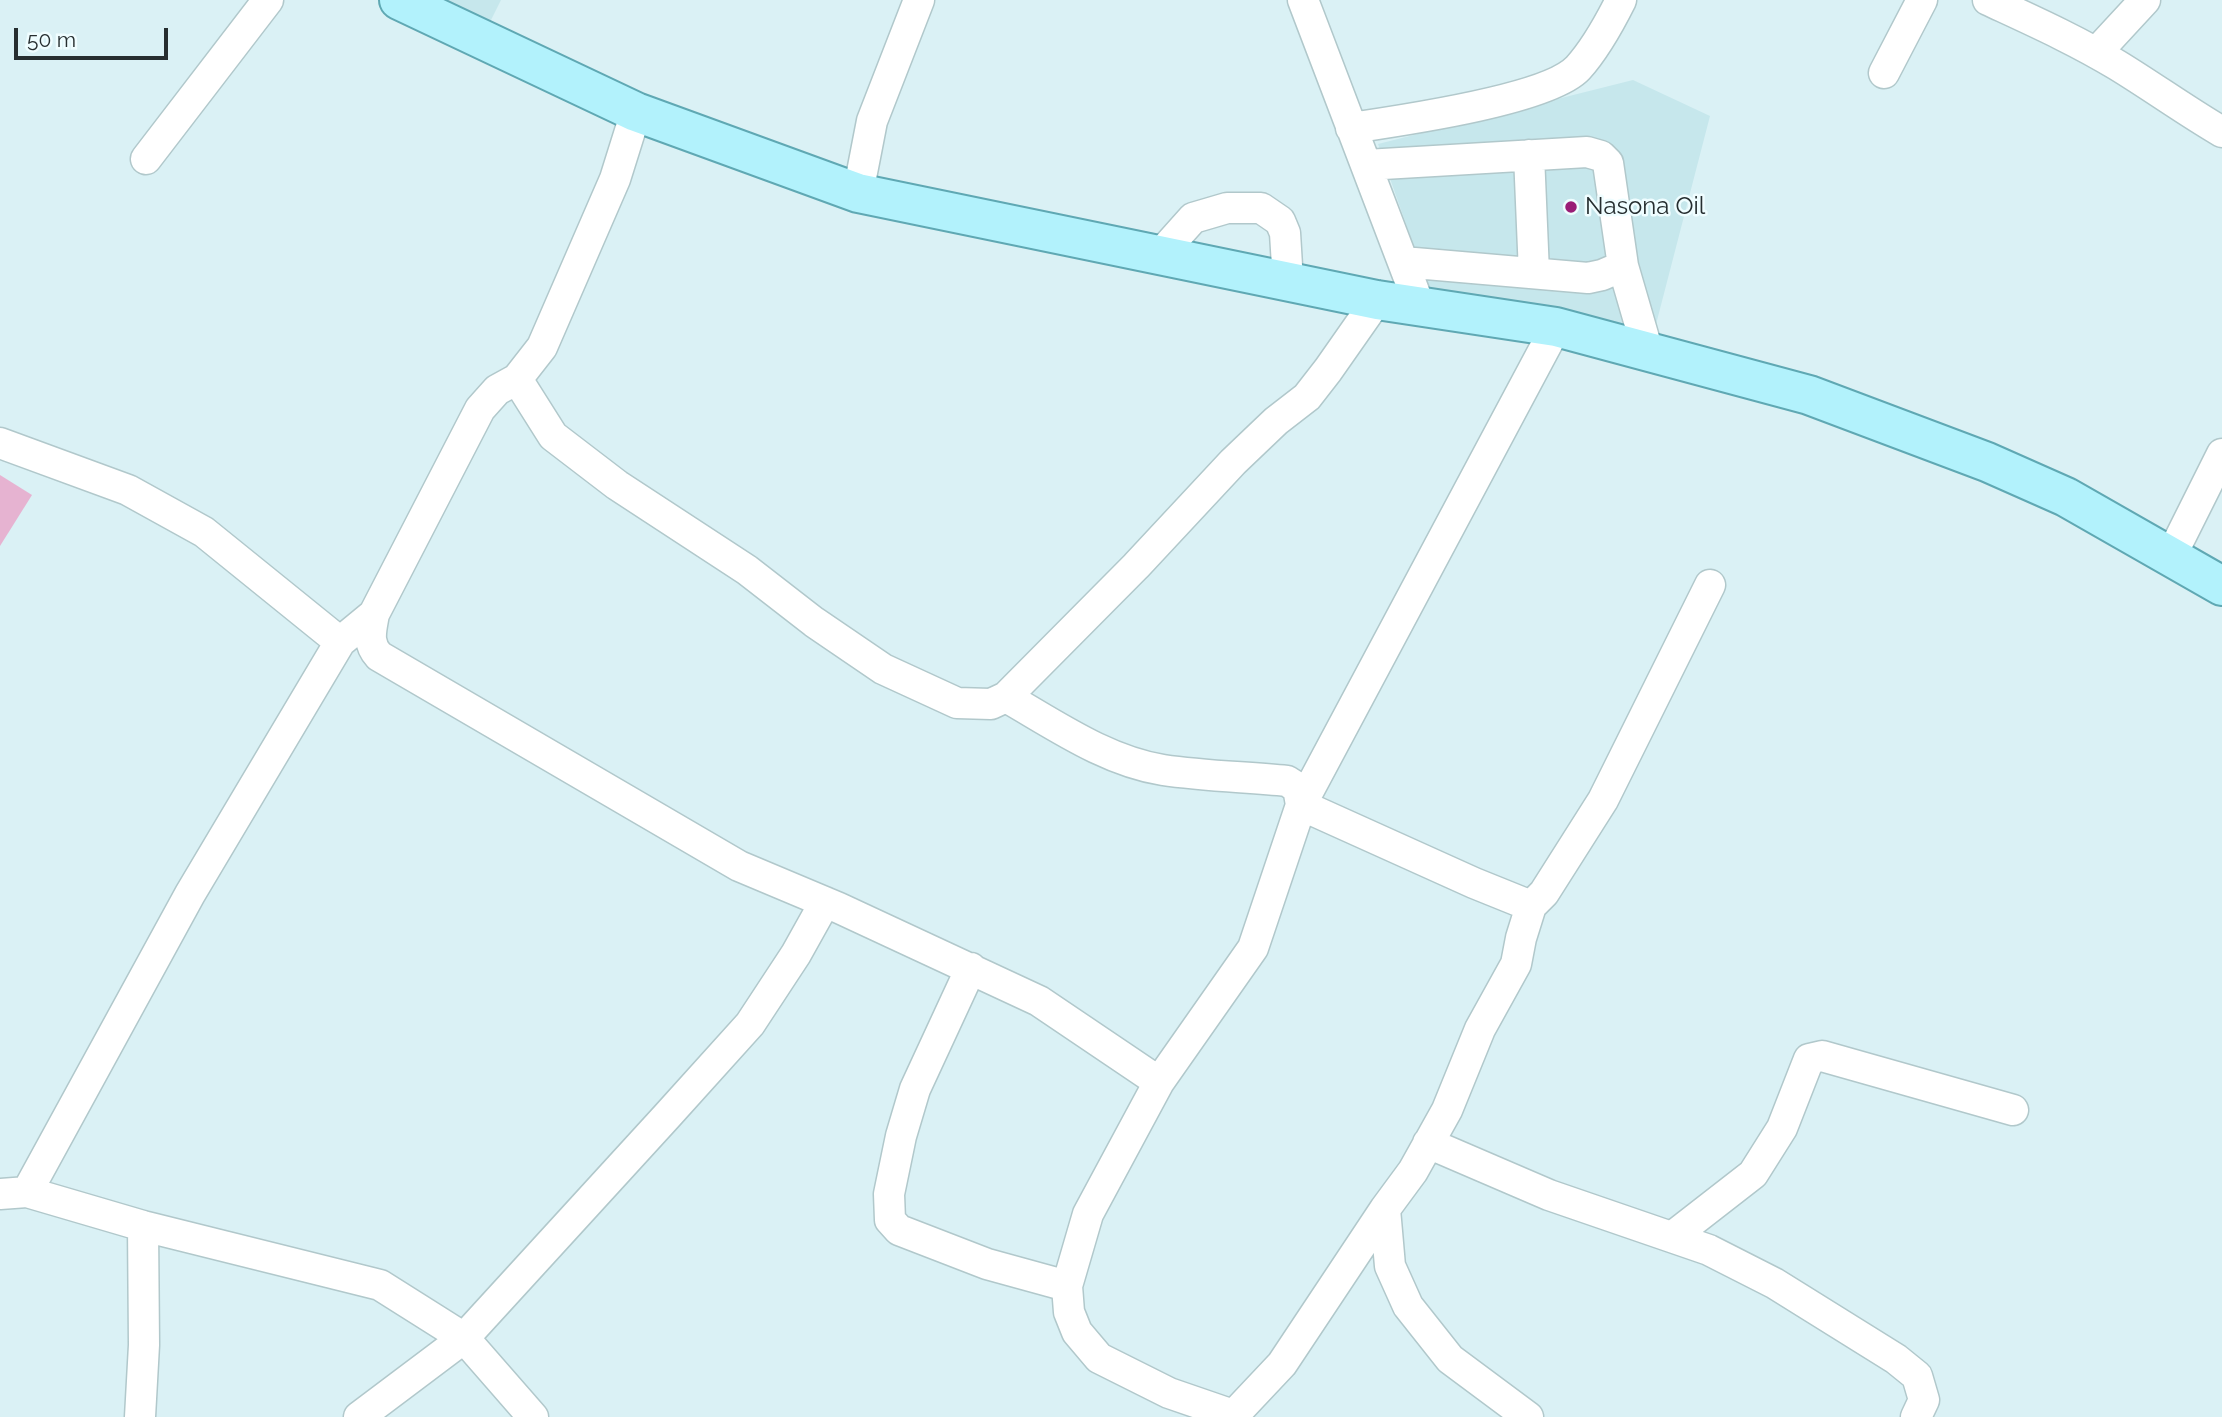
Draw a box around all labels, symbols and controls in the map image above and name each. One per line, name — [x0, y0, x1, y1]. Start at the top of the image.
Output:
scale bar — [18, 14, 172, 58]
text: 50 m — [27, 27, 76, 52]
place label: Nasona Oil — [1585, 193, 1705, 221]
marker: Nasona Oil — [1563, 199, 1579, 215]

